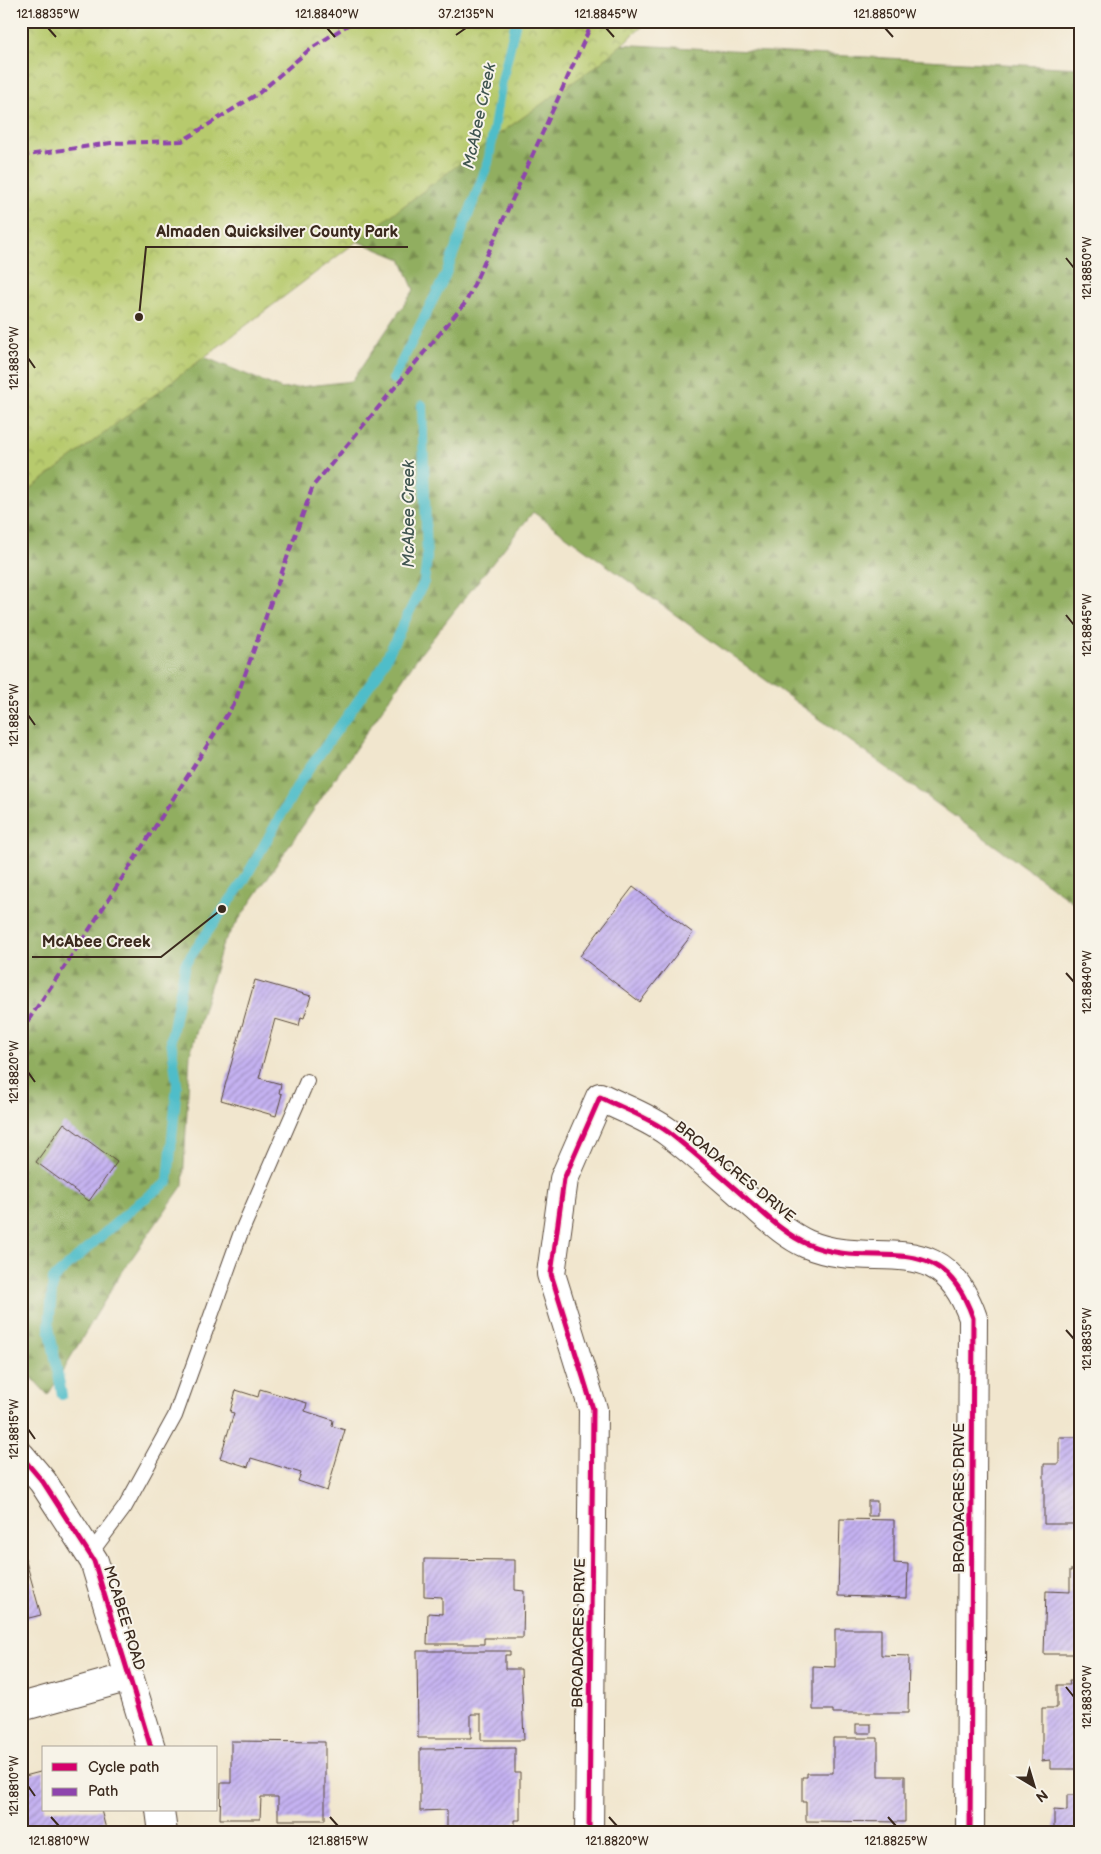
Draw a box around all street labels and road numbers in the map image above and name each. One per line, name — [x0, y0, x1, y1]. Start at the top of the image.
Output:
street label: BROADACRES DRIVE — [671, 1117, 799, 1227]
street label: BROADACRES DRIVE — [950, 1423, 969, 1573]
street label: BROADACRES DRIVE — [568, 1558, 590, 1708]
street label: MCABEE ROAD — [99, 1563, 149, 1673]

